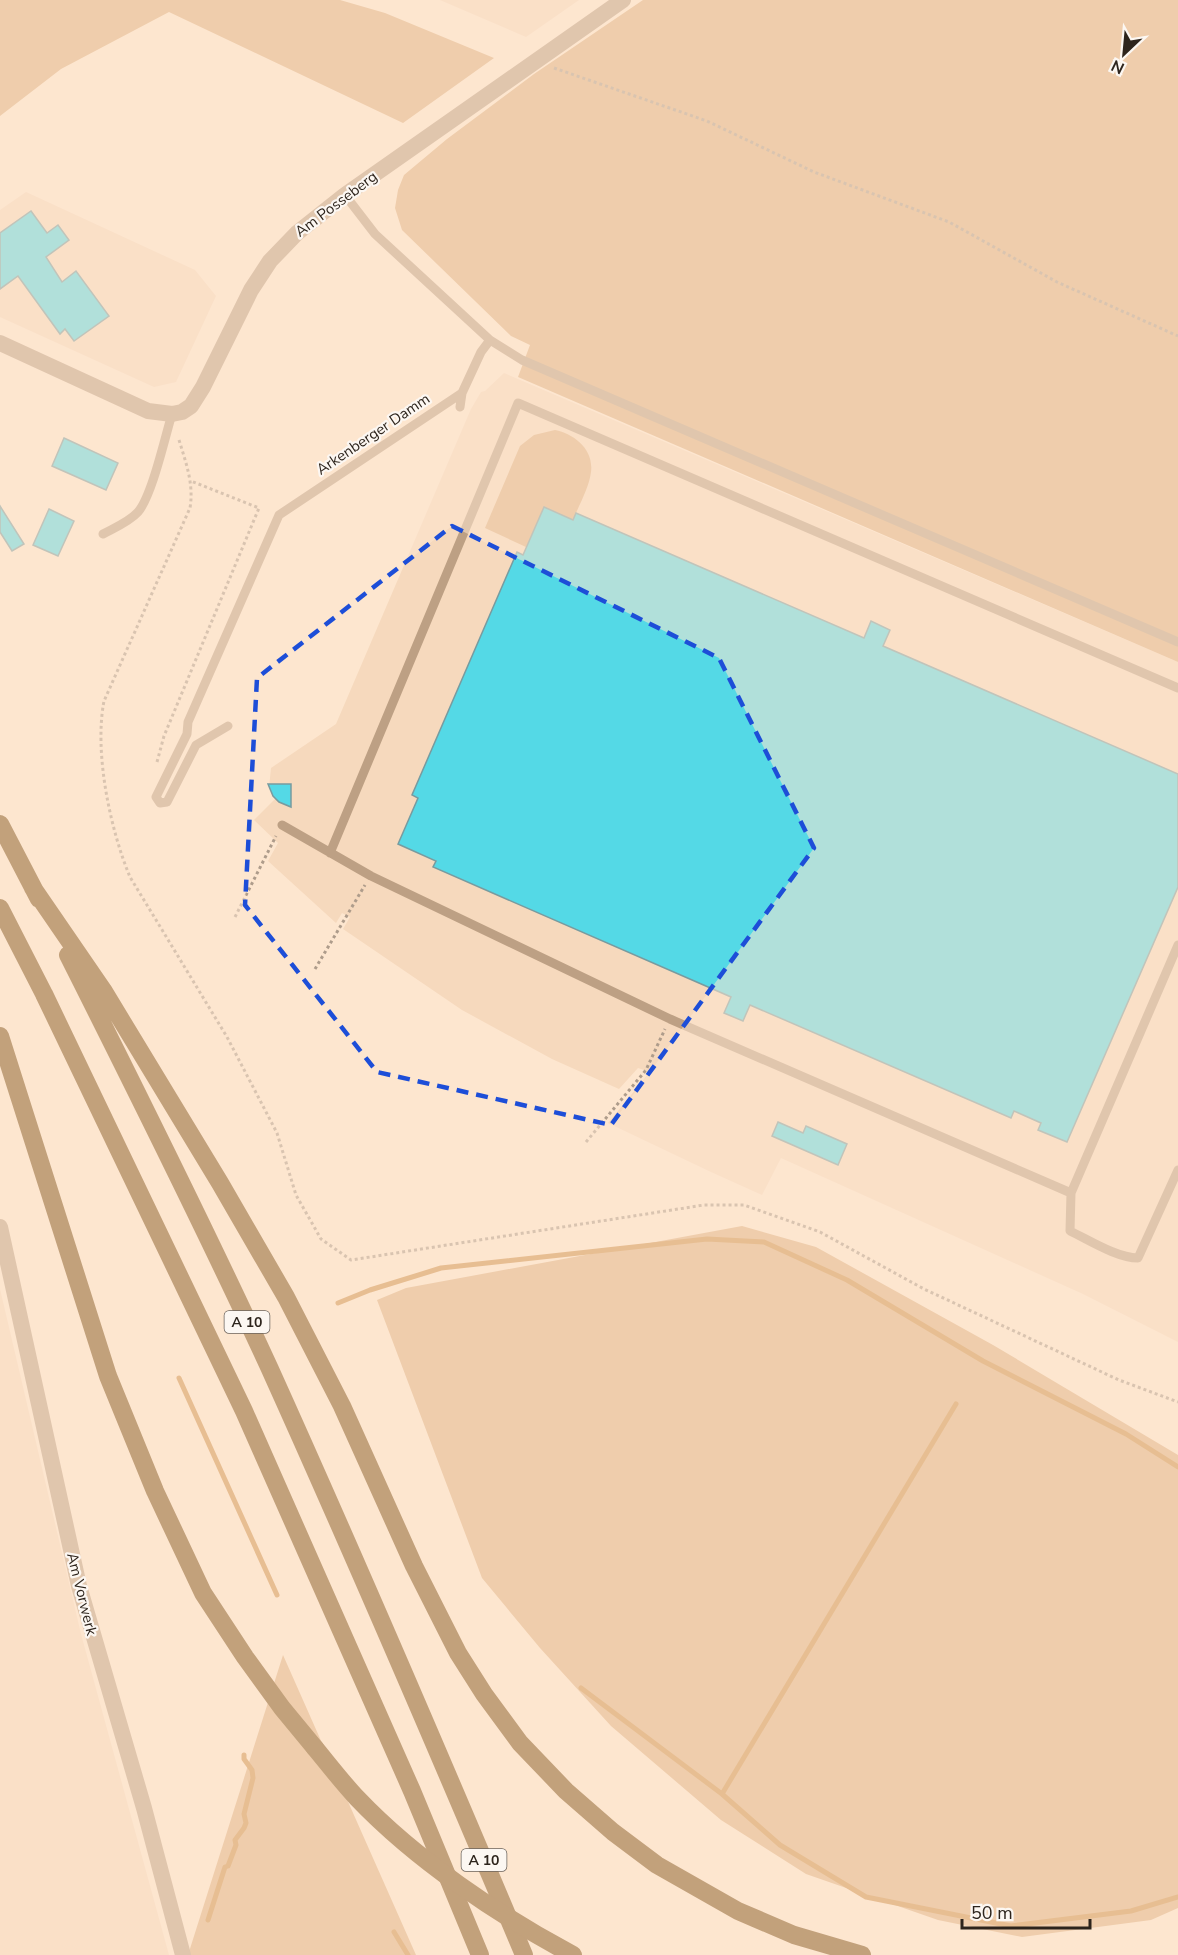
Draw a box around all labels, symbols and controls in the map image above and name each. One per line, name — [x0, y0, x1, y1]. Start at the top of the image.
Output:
north arrow — [1094, 24, 1154, 84]
text: N — [1108, 54, 1128, 79]
street label: Am Posseberg — [291, 166, 381, 242]
street label: Arkenberger Damm — [312, 389, 434, 479]
road number: A 10 — [224, 1311, 270, 1333]
street label: Am Vorwerk — [62, 1551, 102, 1638]
road number: A 10 — [462, 1849, 506, 1871]
scale bar — [962, 1892, 1090, 1930]
text: 50 m — [971, 1901, 1013, 1925]

